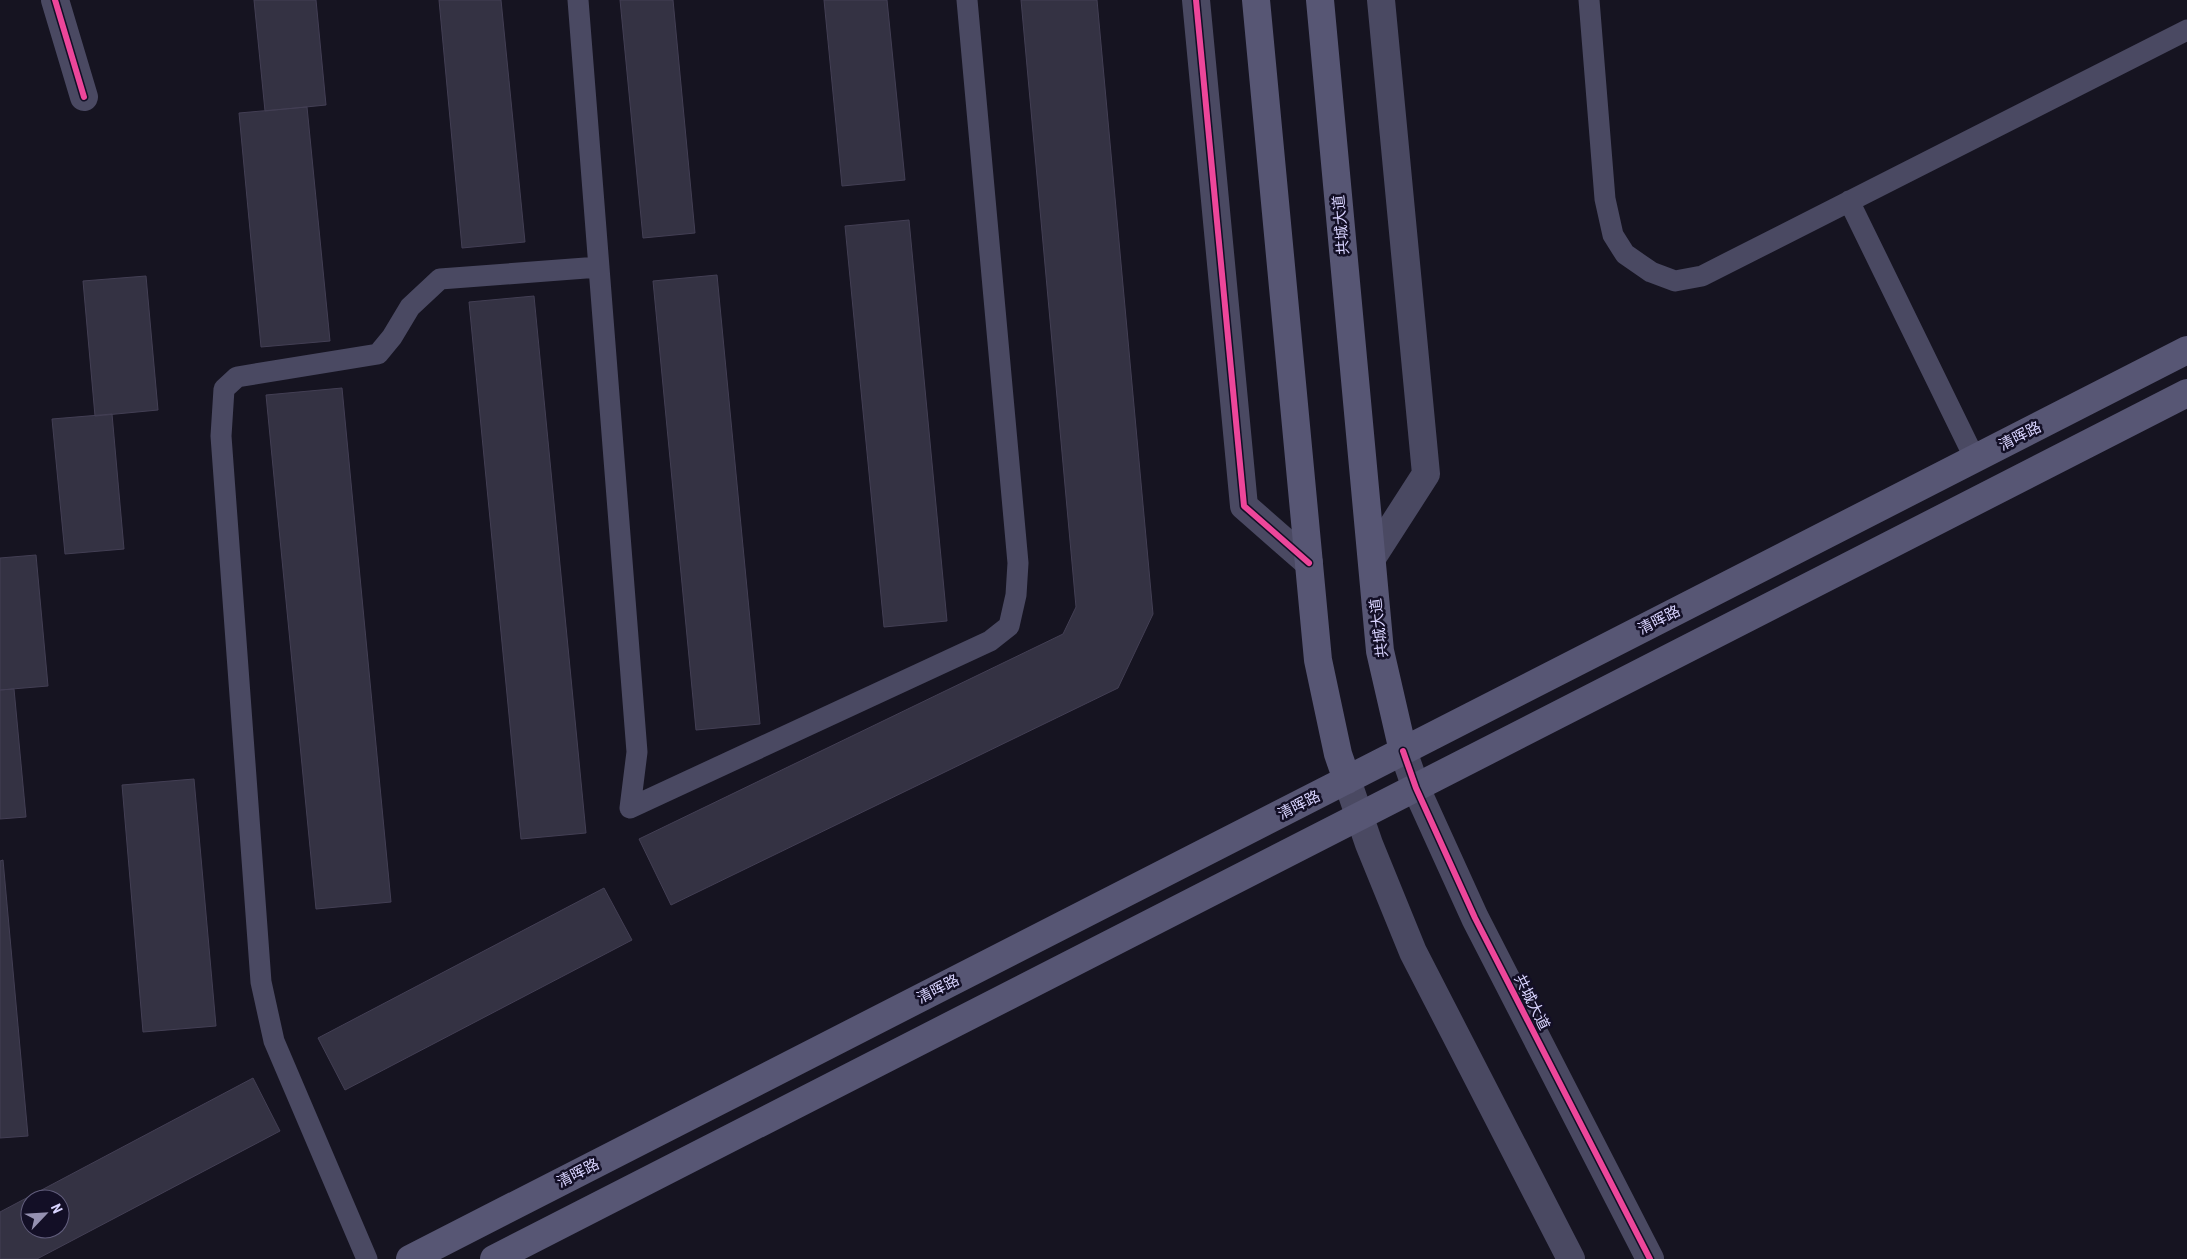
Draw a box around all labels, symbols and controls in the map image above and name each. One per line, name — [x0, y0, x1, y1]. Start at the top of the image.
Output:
street label: 共城大道 — [1329, 194, 1353, 256]
street label: 清晖路 — [1996, 418, 2044, 454]
street label: 共城大道 — [1366, 597, 1392, 659]
street label: 清晖路 — [1635, 602, 1683, 638]
street label: 清晖路 — [1275, 787, 1323, 823]
street label: 清晖路 — [914, 971, 962, 1007]
street label: 共城大道 — [1510, 971, 1554, 1033]
street label: 清晖路 — [554, 1155, 602, 1191]
north arrow — [20, 1189, 70, 1239]
text: N — [48, 1201, 66, 1216]

